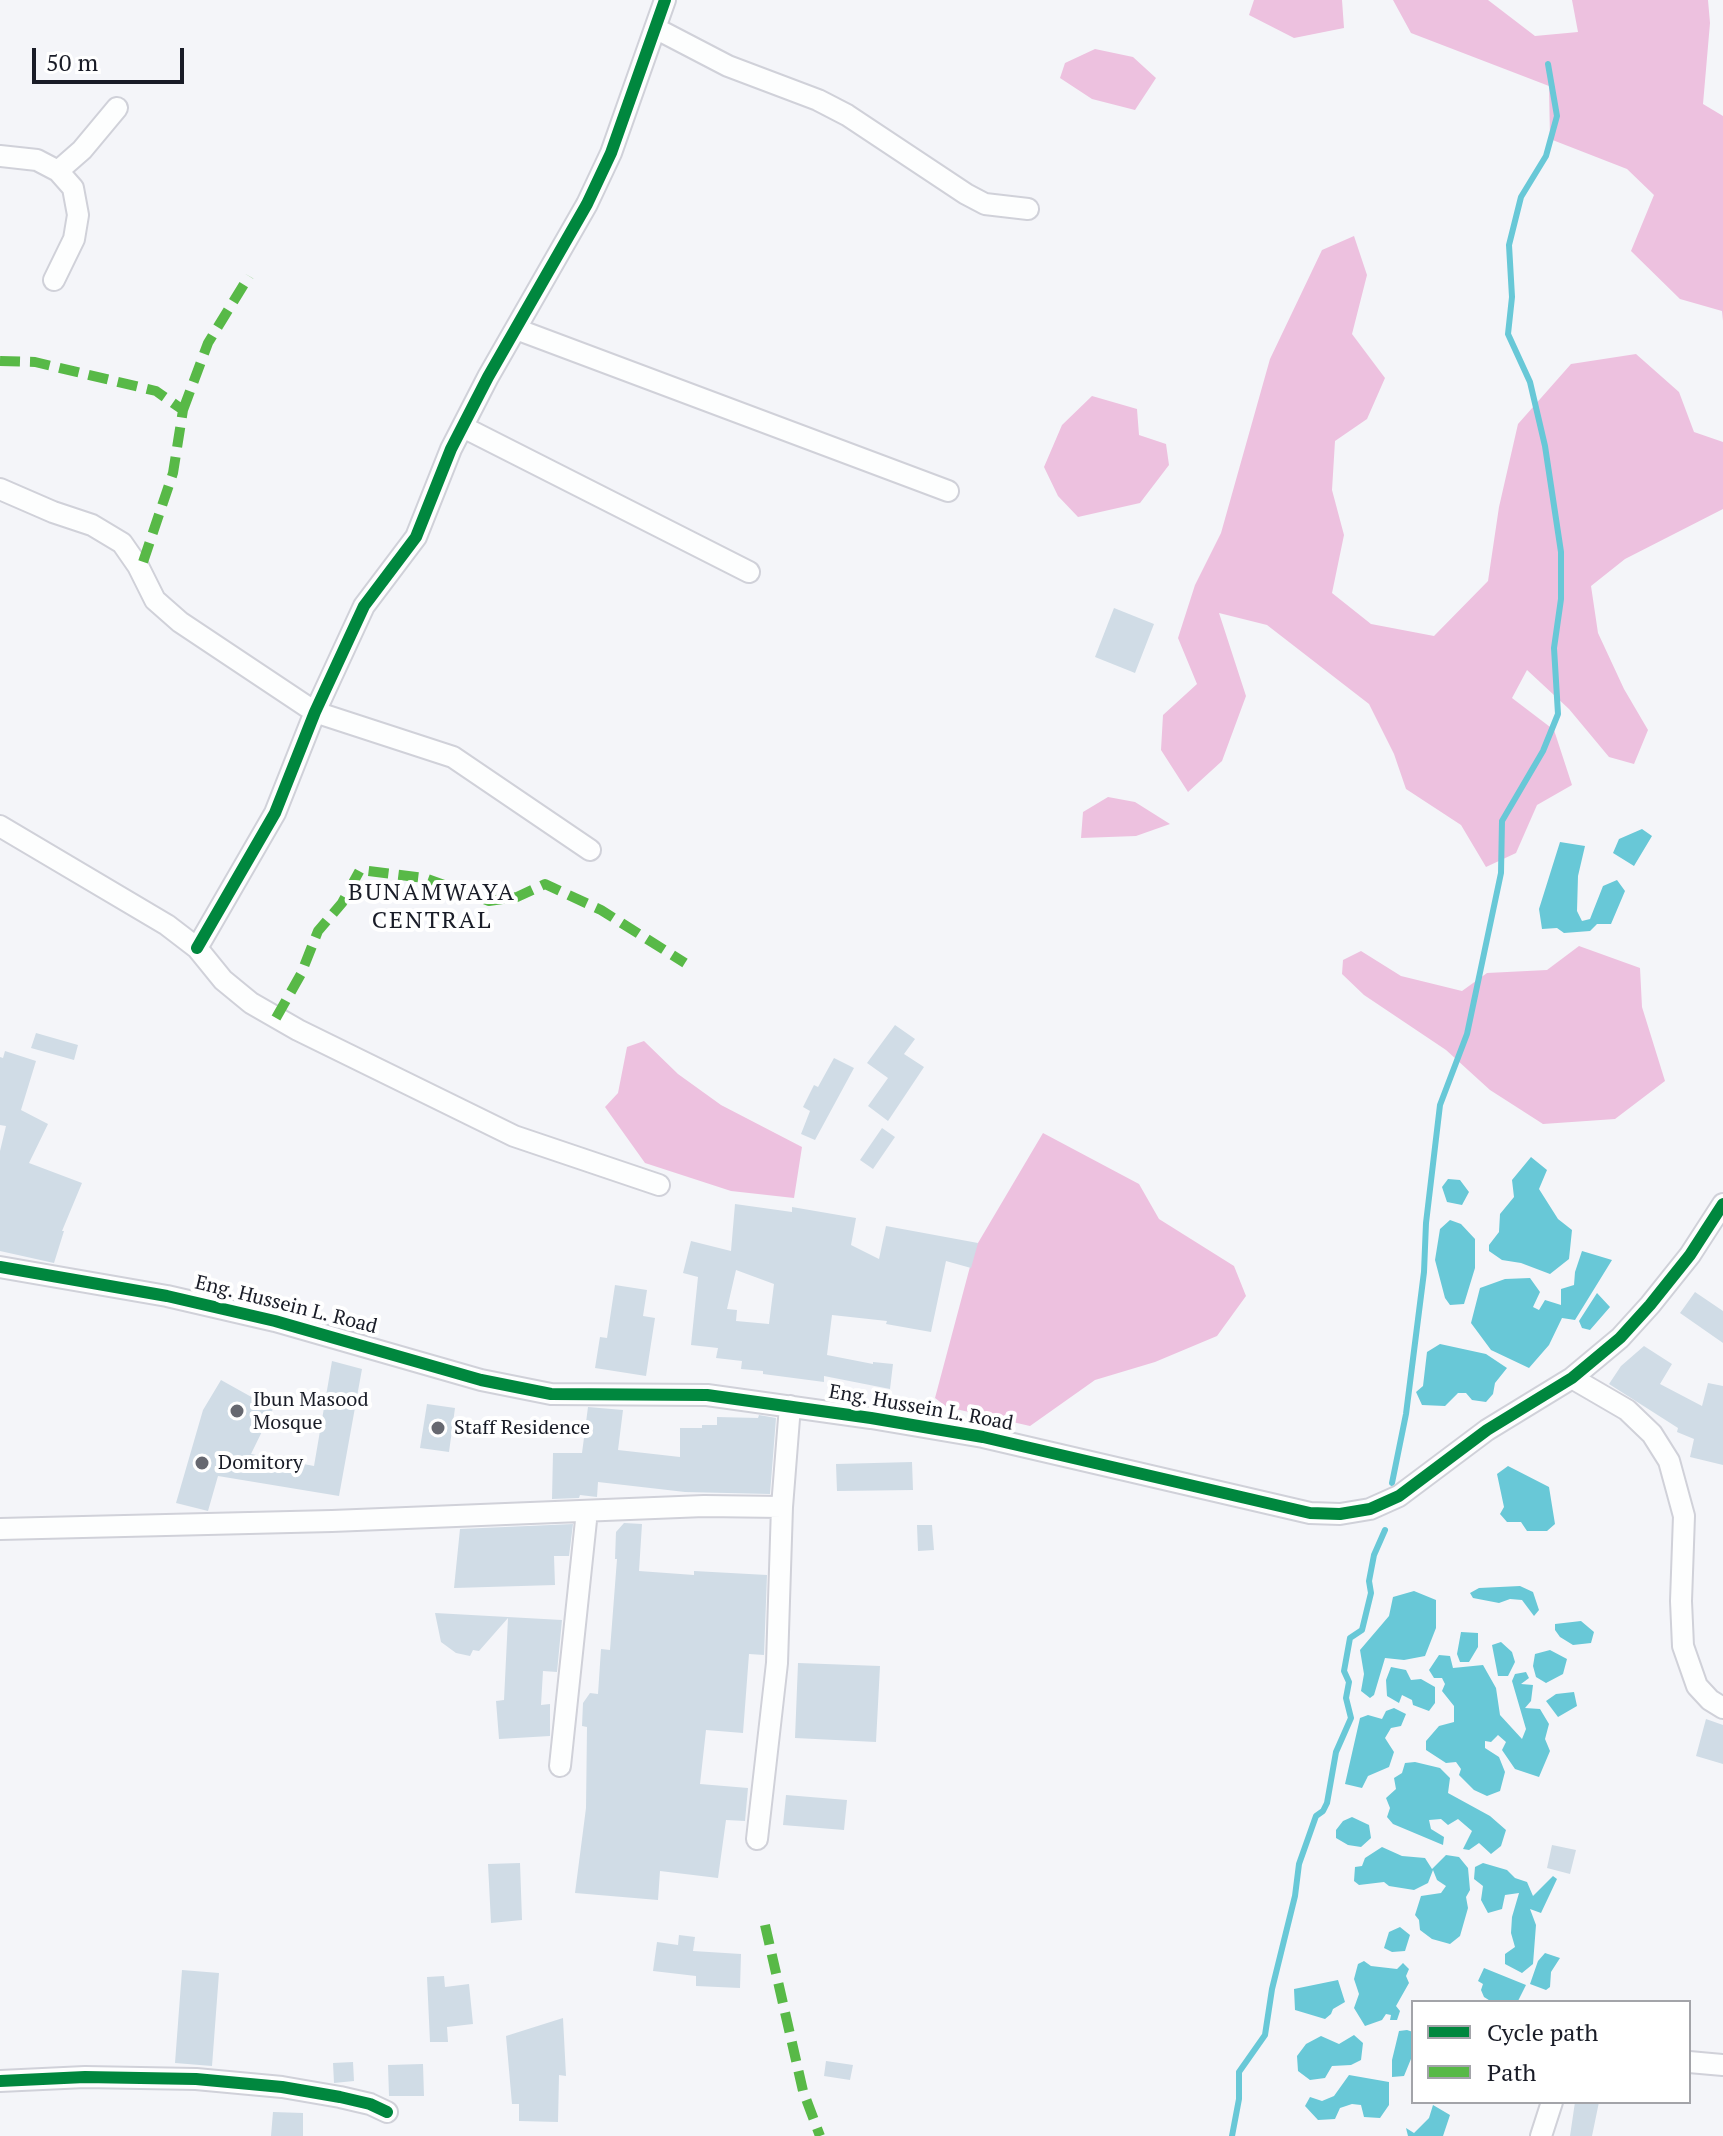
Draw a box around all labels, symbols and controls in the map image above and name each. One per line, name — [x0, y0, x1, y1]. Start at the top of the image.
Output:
scale bar — [36, 32, 188, 82]
text: 50 m — [46, 46, 98, 78]
district label: BUNAMWAYA CENTRAL — [348, 879, 516, 935]
street label: Eng. Hussein L. Road — [193, 1271, 379, 1339]
street label: Eng. Hussein L. Road — [827, 1380, 1015, 1436]
place label: Ibun Masood Mosque — [253, 1388, 368, 1435]
marker: Ibun Masood Mosque — [228, 1402, 246, 1420]
place label: Staff Residence — [454, 1416, 590, 1440]
marker: Staff Residence — [429, 1419, 447, 1437]
place label: Domitory — [218, 1451, 303, 1475]
marker: Domitory — [193, 1454, 211, 1472]
legend — [1411, 2000, 1691, 2104]
text: Cycle path — [1487, 2016, 1598, 2048]
text: Path — [1487, 2056, 1536, 2088]

